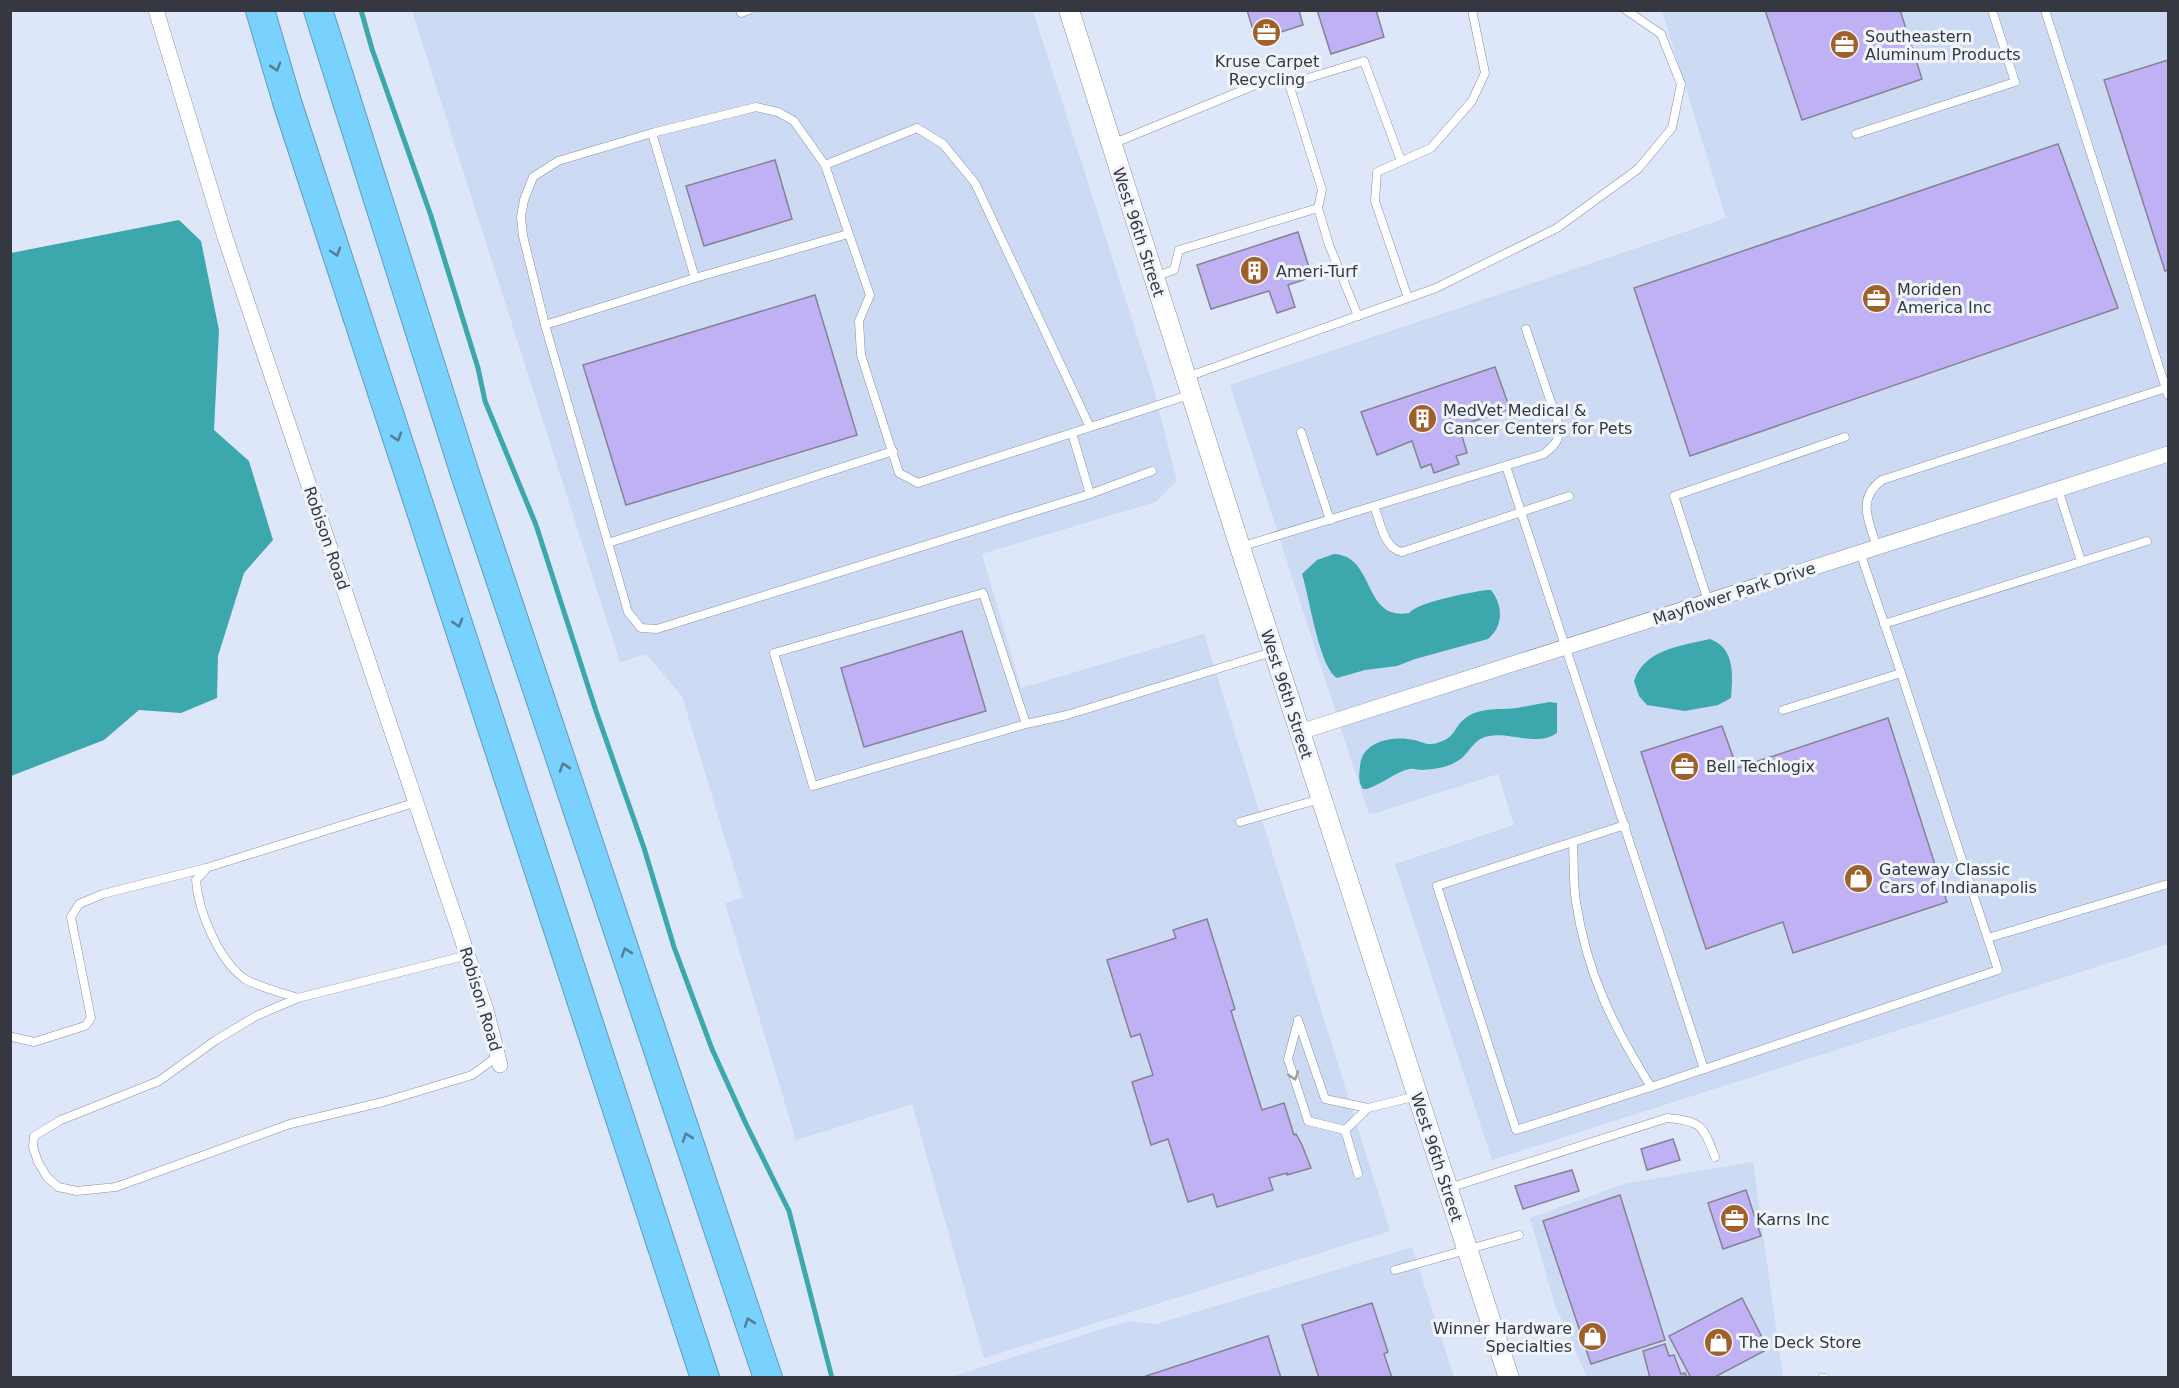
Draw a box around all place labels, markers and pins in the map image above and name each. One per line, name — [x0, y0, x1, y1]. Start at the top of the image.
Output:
office icon: Kruse Carpet Recycling — [1251, 17, 1283, 49]
place label: Southeastern Aluminum Products — [1865, 27, 2021, 64]
office icon: Southeastern Aluminum Products — [1828, 29, 1860, 61]
place label: Kruse Carpet Recycling — [1215, 52, 1319, 89]
building icon: Ameri-Turf — [1239, 255, 1271, 287]
place label: Ameri-Turf — [1276, 262, 1358, 281]
place label: Moriden America Inc — [1897, 280, 1992, 317]
office icon: Moriden America Inc — [1860, 282, 1892, 314]
place label: MedVet Medical & Cancer Centers for Pets — [1443, 401, 1632, 438]
building icon: MedVet Medical & Cancer Centers for Pets — [1406, 403, 1438, 435]
office icon: Bell Techlogix — [1669, 750, 1701, 782]
place label: Bell Techlogix — [1706, 757, 1815, 776]
place label: Gateway Classic Cars of Indianapolis — [1879, 860, 2037, 897]
shop icon: Gateway Classic Cars of Indianapolis — [1842, 862, 1874, 894]
office icon: Karns Inc — [1719, 1203, 1751, 1235]
place label: Karns Inc — [1756, 1210, 1830, 1229]
place label: Winner Hardware Specialties — [1433, 1319, 1572, 1356]
shop icon: Winner Hardware Specialties — [1577, 1321, 1609, 1353]
shop icon: The Deck Store — [1702, 1326, 1734, 1358]
place label: The Deck Store — [1738, 1333, 1861, 1352]

